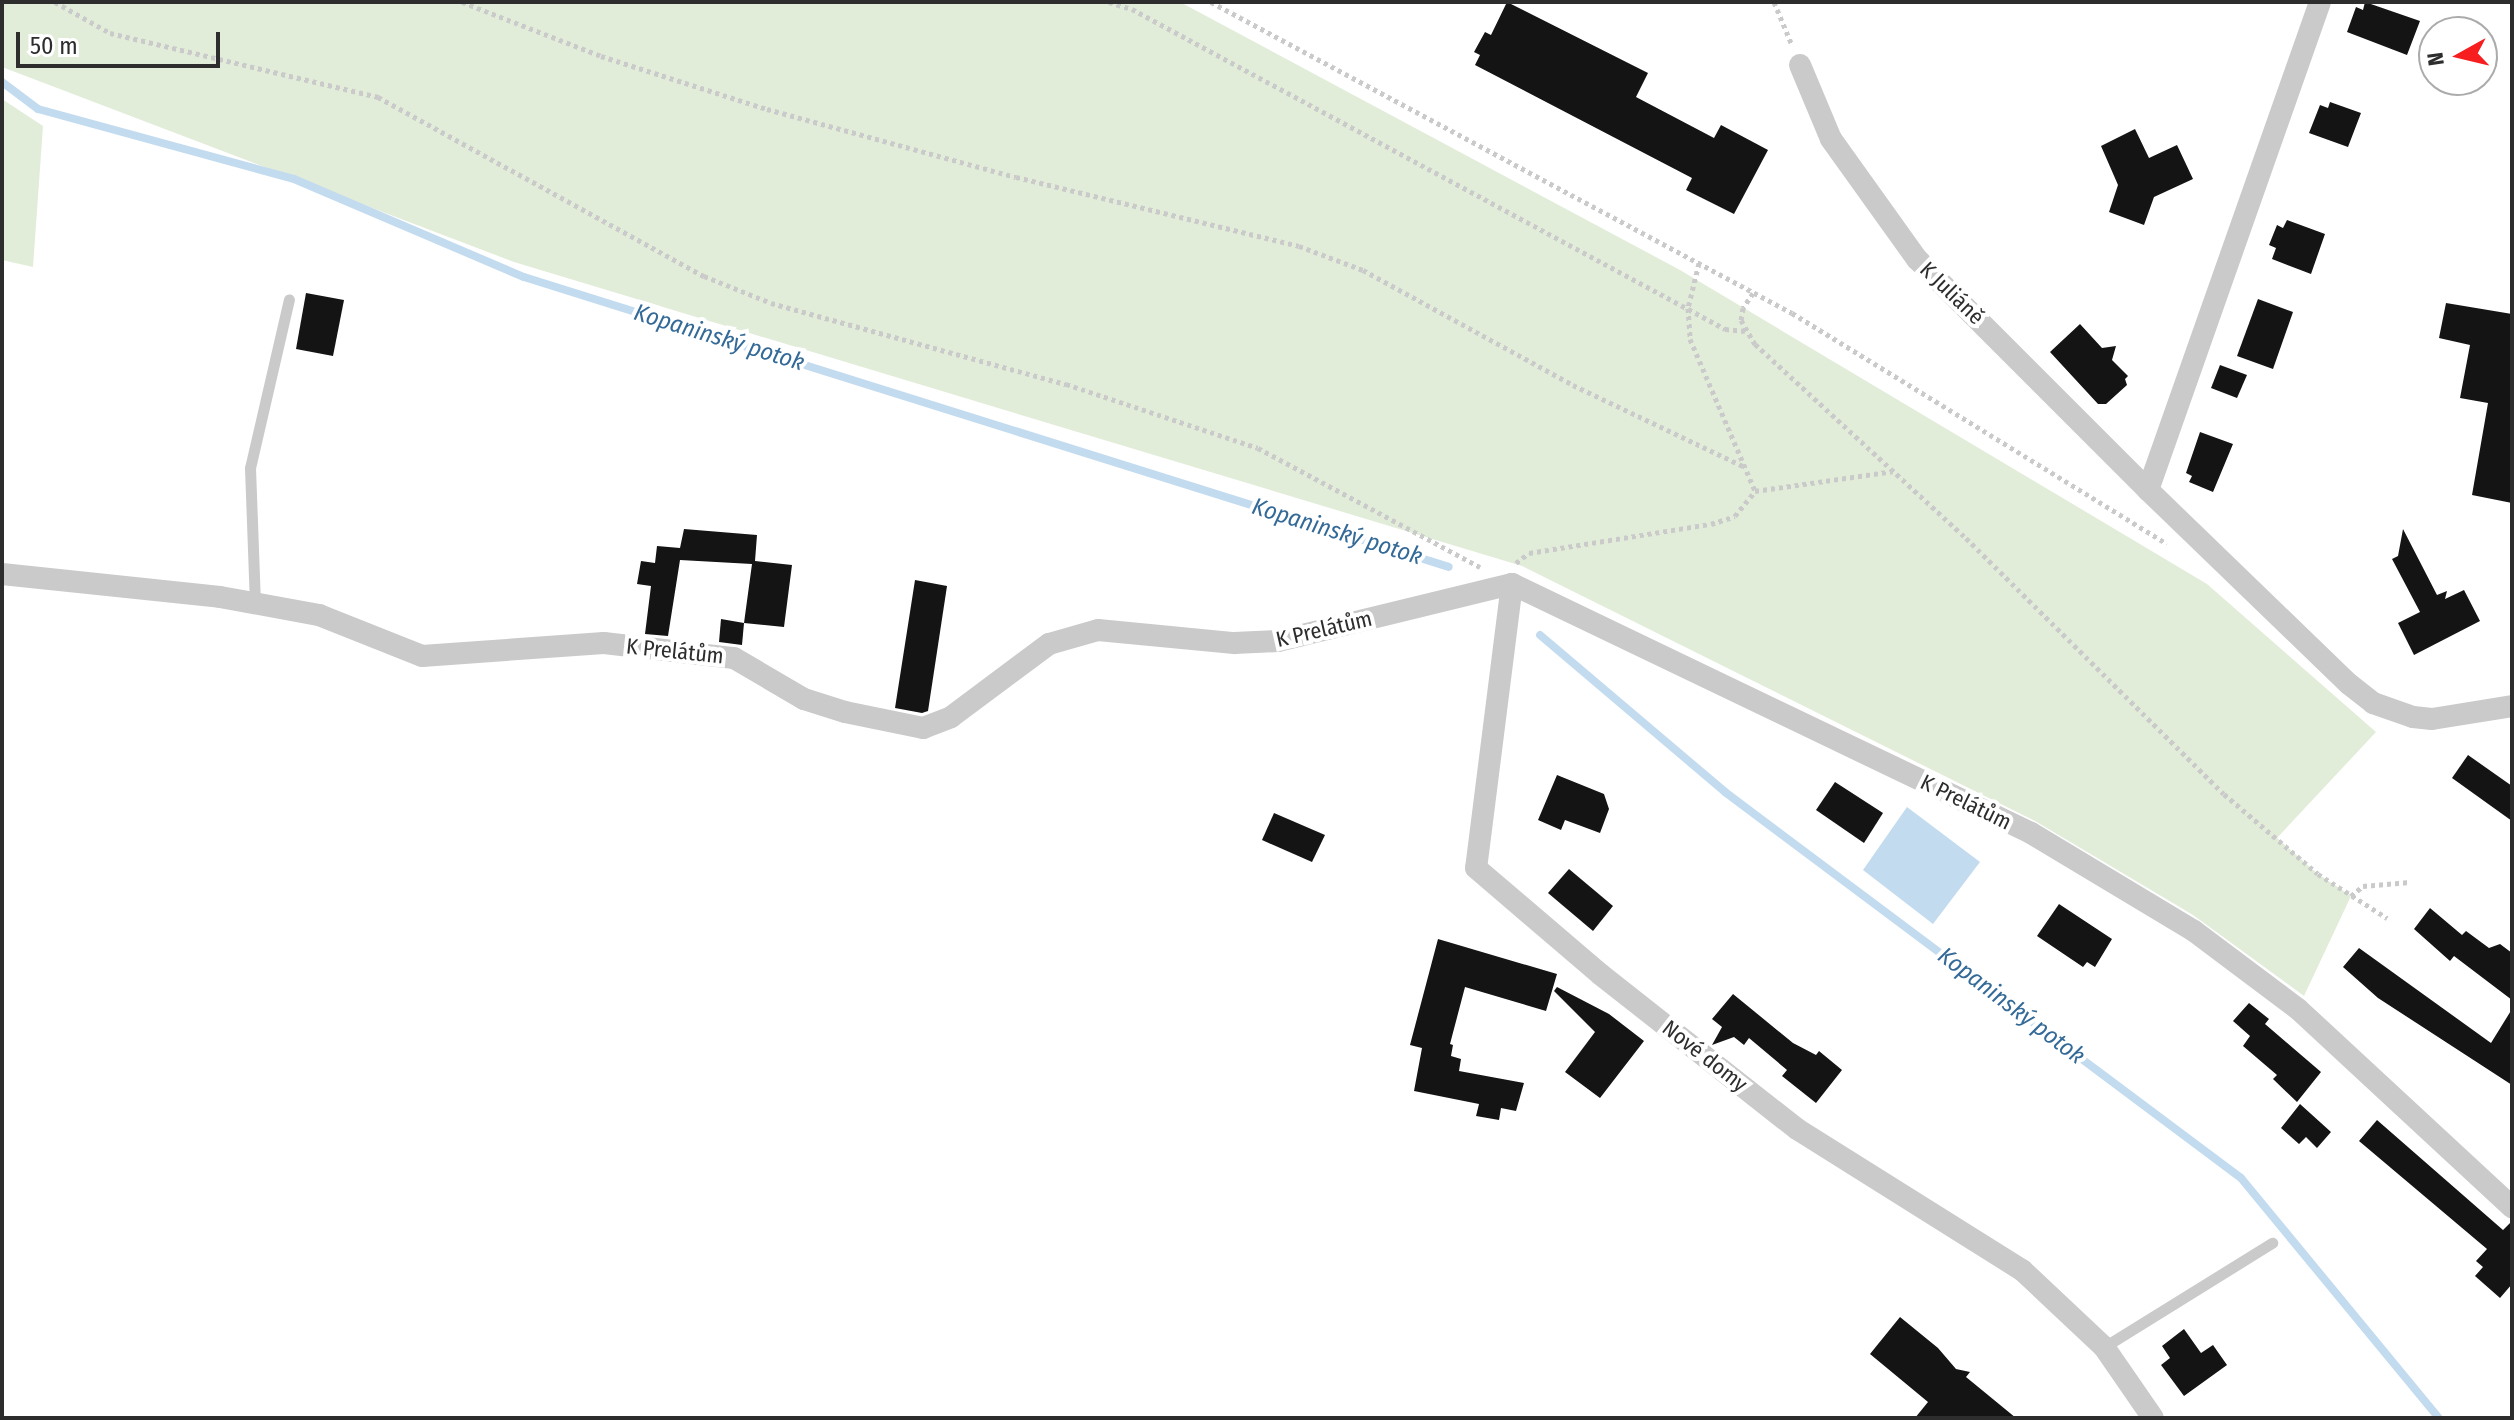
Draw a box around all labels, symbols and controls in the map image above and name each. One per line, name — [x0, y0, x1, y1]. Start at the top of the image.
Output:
scale bar — [20, 16, 224, 66]
north arrow — [2418, 16, 2498, 96]
text: 50 m — [30, 32, 78, 60]
text: N — [2421, 51, 2450, 68]
street label: K Juliáně — [1914, 256, 1990, 330]
water label: Kopaninský potok — [630, 298, 808, 378]
water label: Kopaninský potok — [1248, 492, 1426, 572]
street label: K Prelátům — [1273, 605, 1375, 653]
street label: K Prelátům — [625, 633, 725, 669]
street label: K Prelátům — [1916, 769, 2016, 835]
water label: Kopaninský potok — [1932, 941, 2090, 1071]
street label: Nové domy — [1657, 1015, 1753, 1097]

